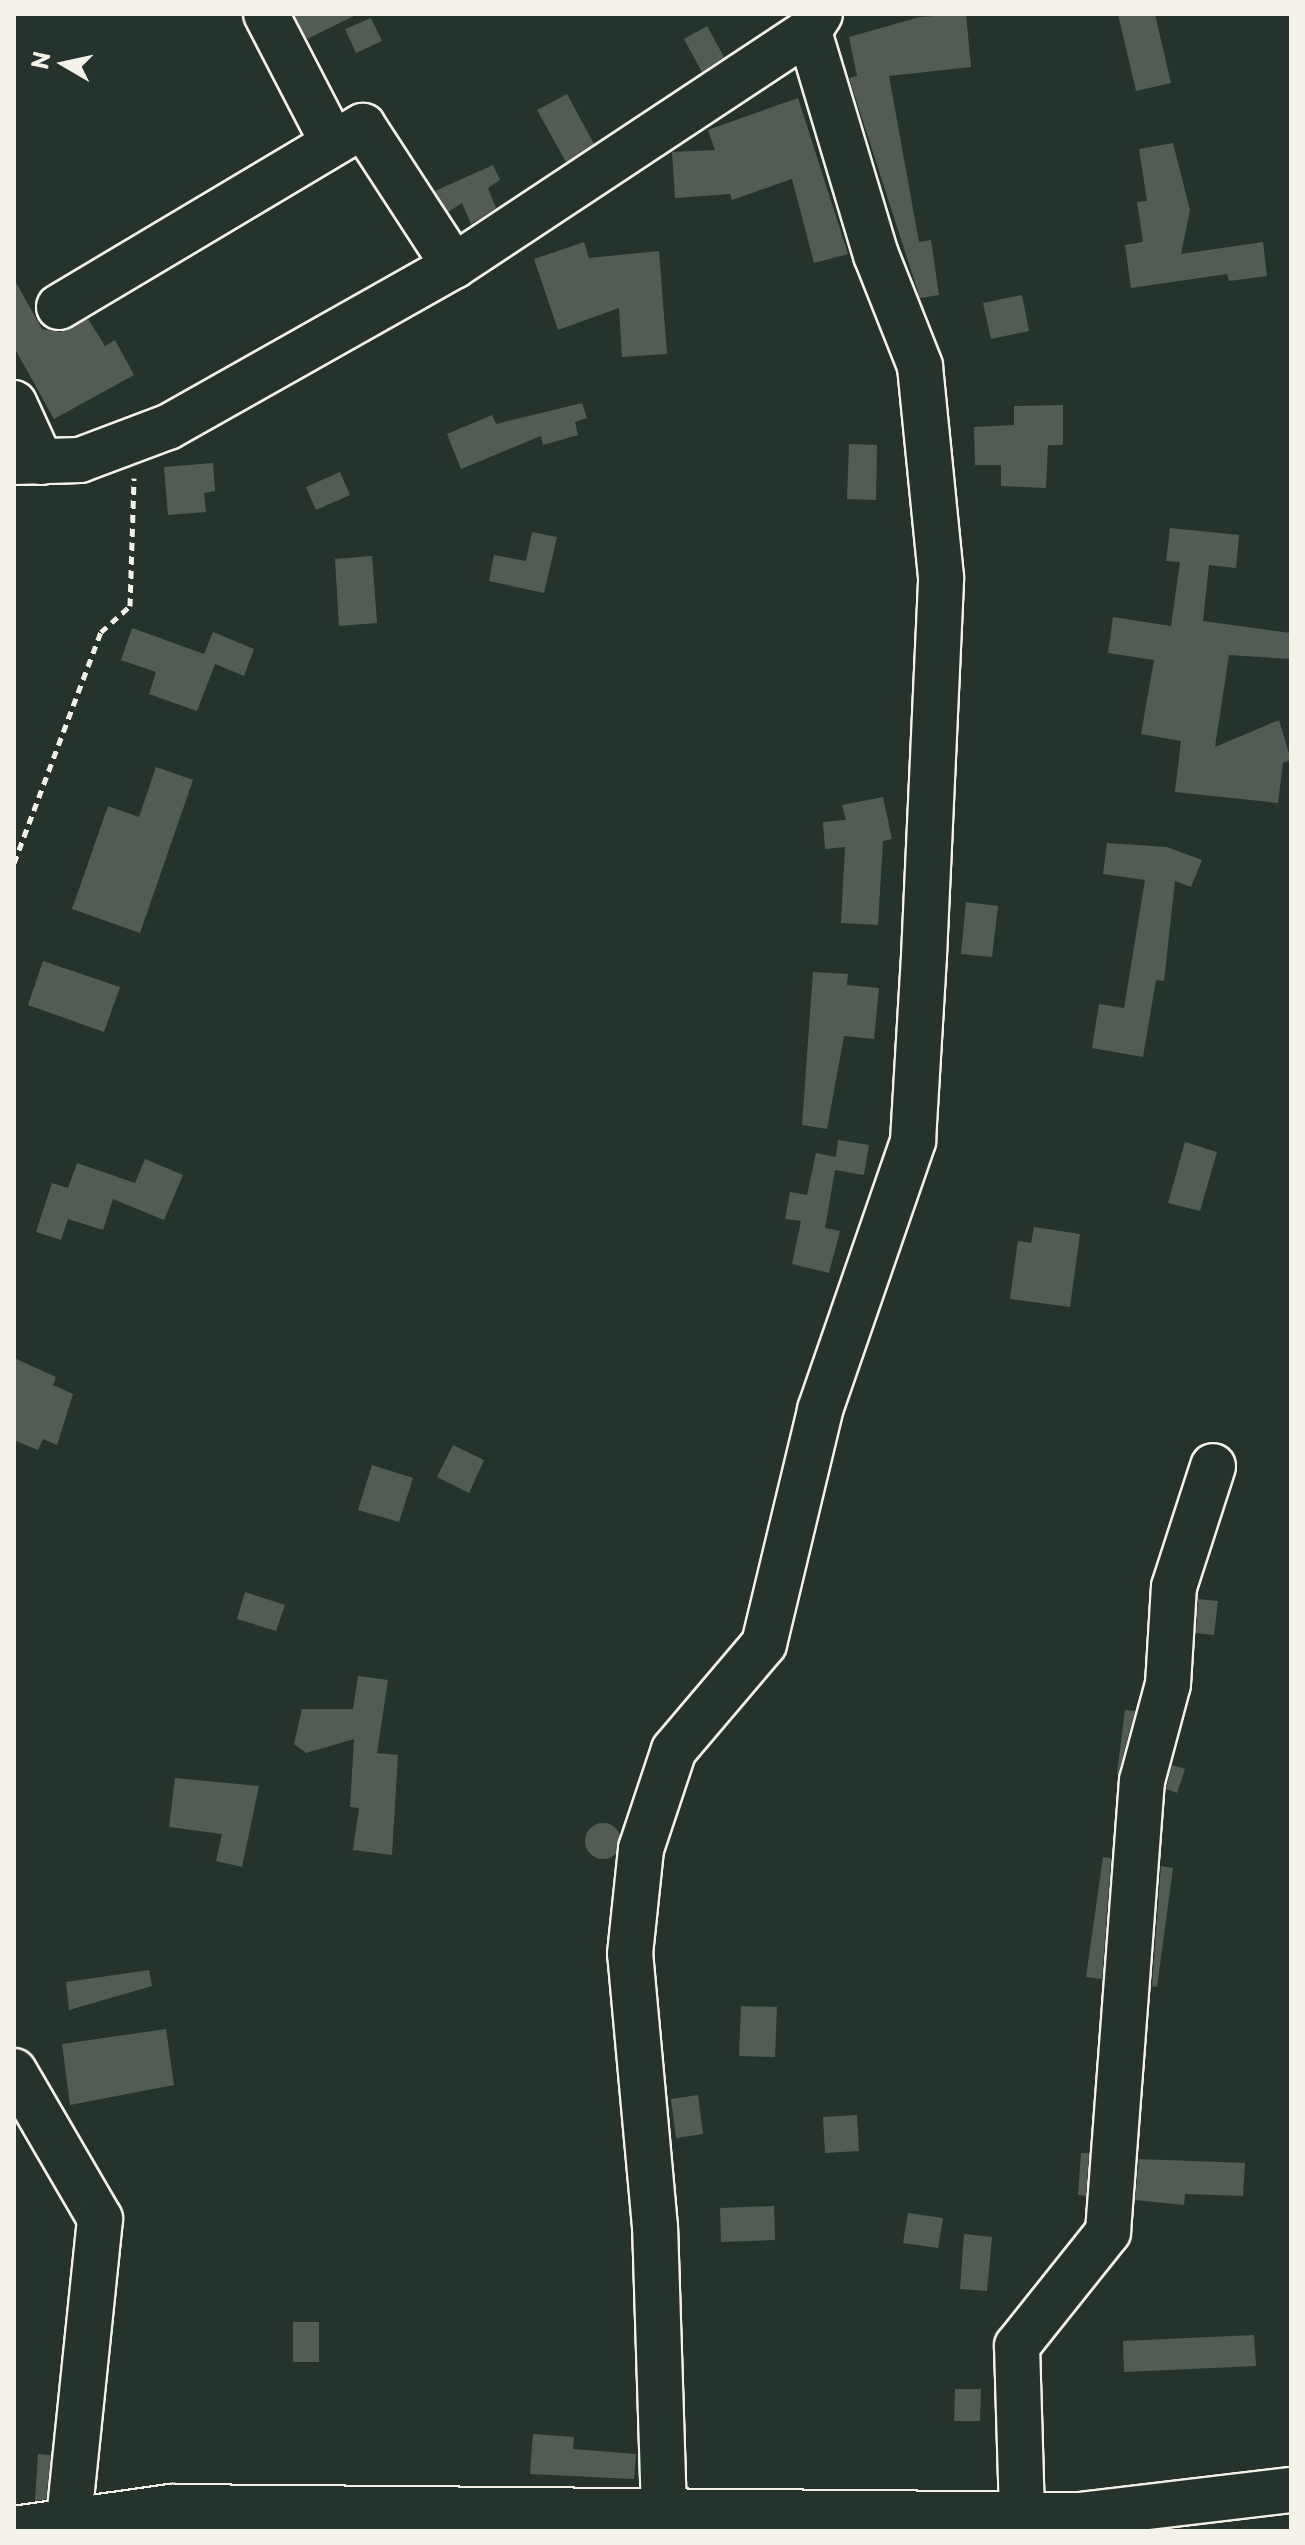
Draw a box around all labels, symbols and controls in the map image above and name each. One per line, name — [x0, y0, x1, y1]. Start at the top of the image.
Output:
north arrow — [24, 24, 104, 104]
text: N — [22, 49, 57, 71]

